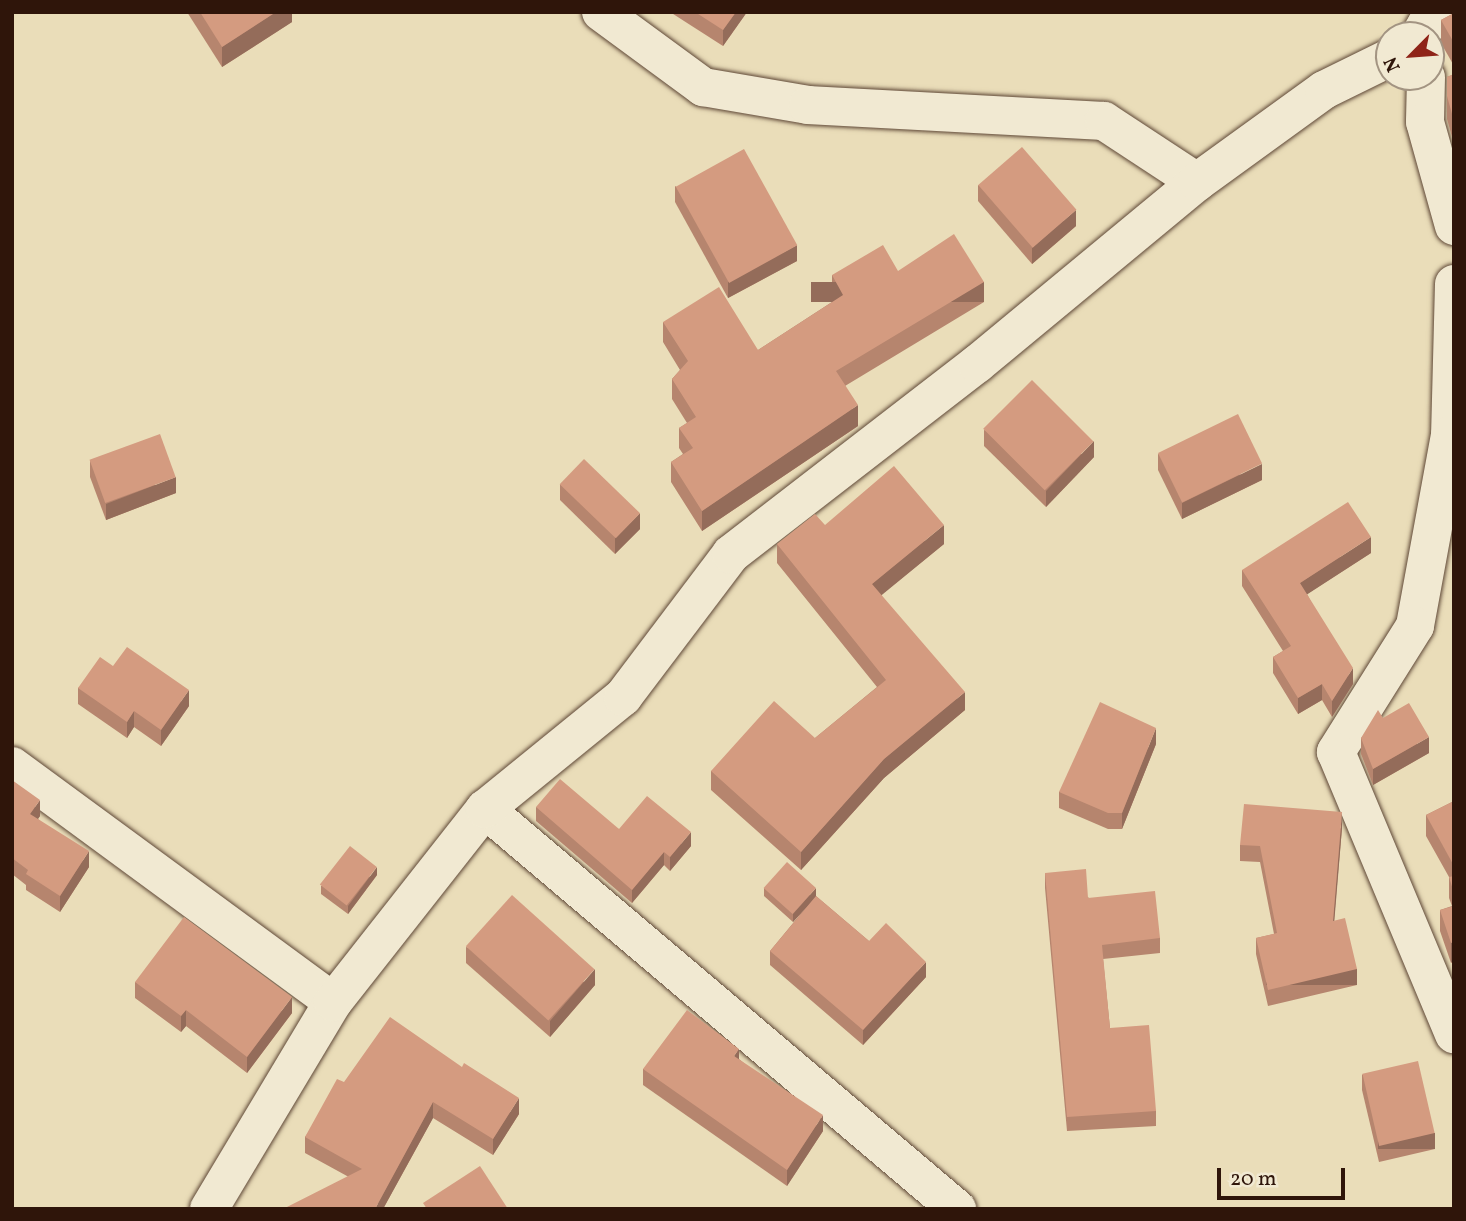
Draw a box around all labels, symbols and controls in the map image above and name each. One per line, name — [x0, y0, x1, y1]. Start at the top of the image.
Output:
north arrow — [1375, 21, 1445, 91]
text: N — [1378, 52, 1407, 76]
scale bar — [1221, 1154, 1349, 1198]
text: 20 m — [1230, 1165, 1276, 1194]

